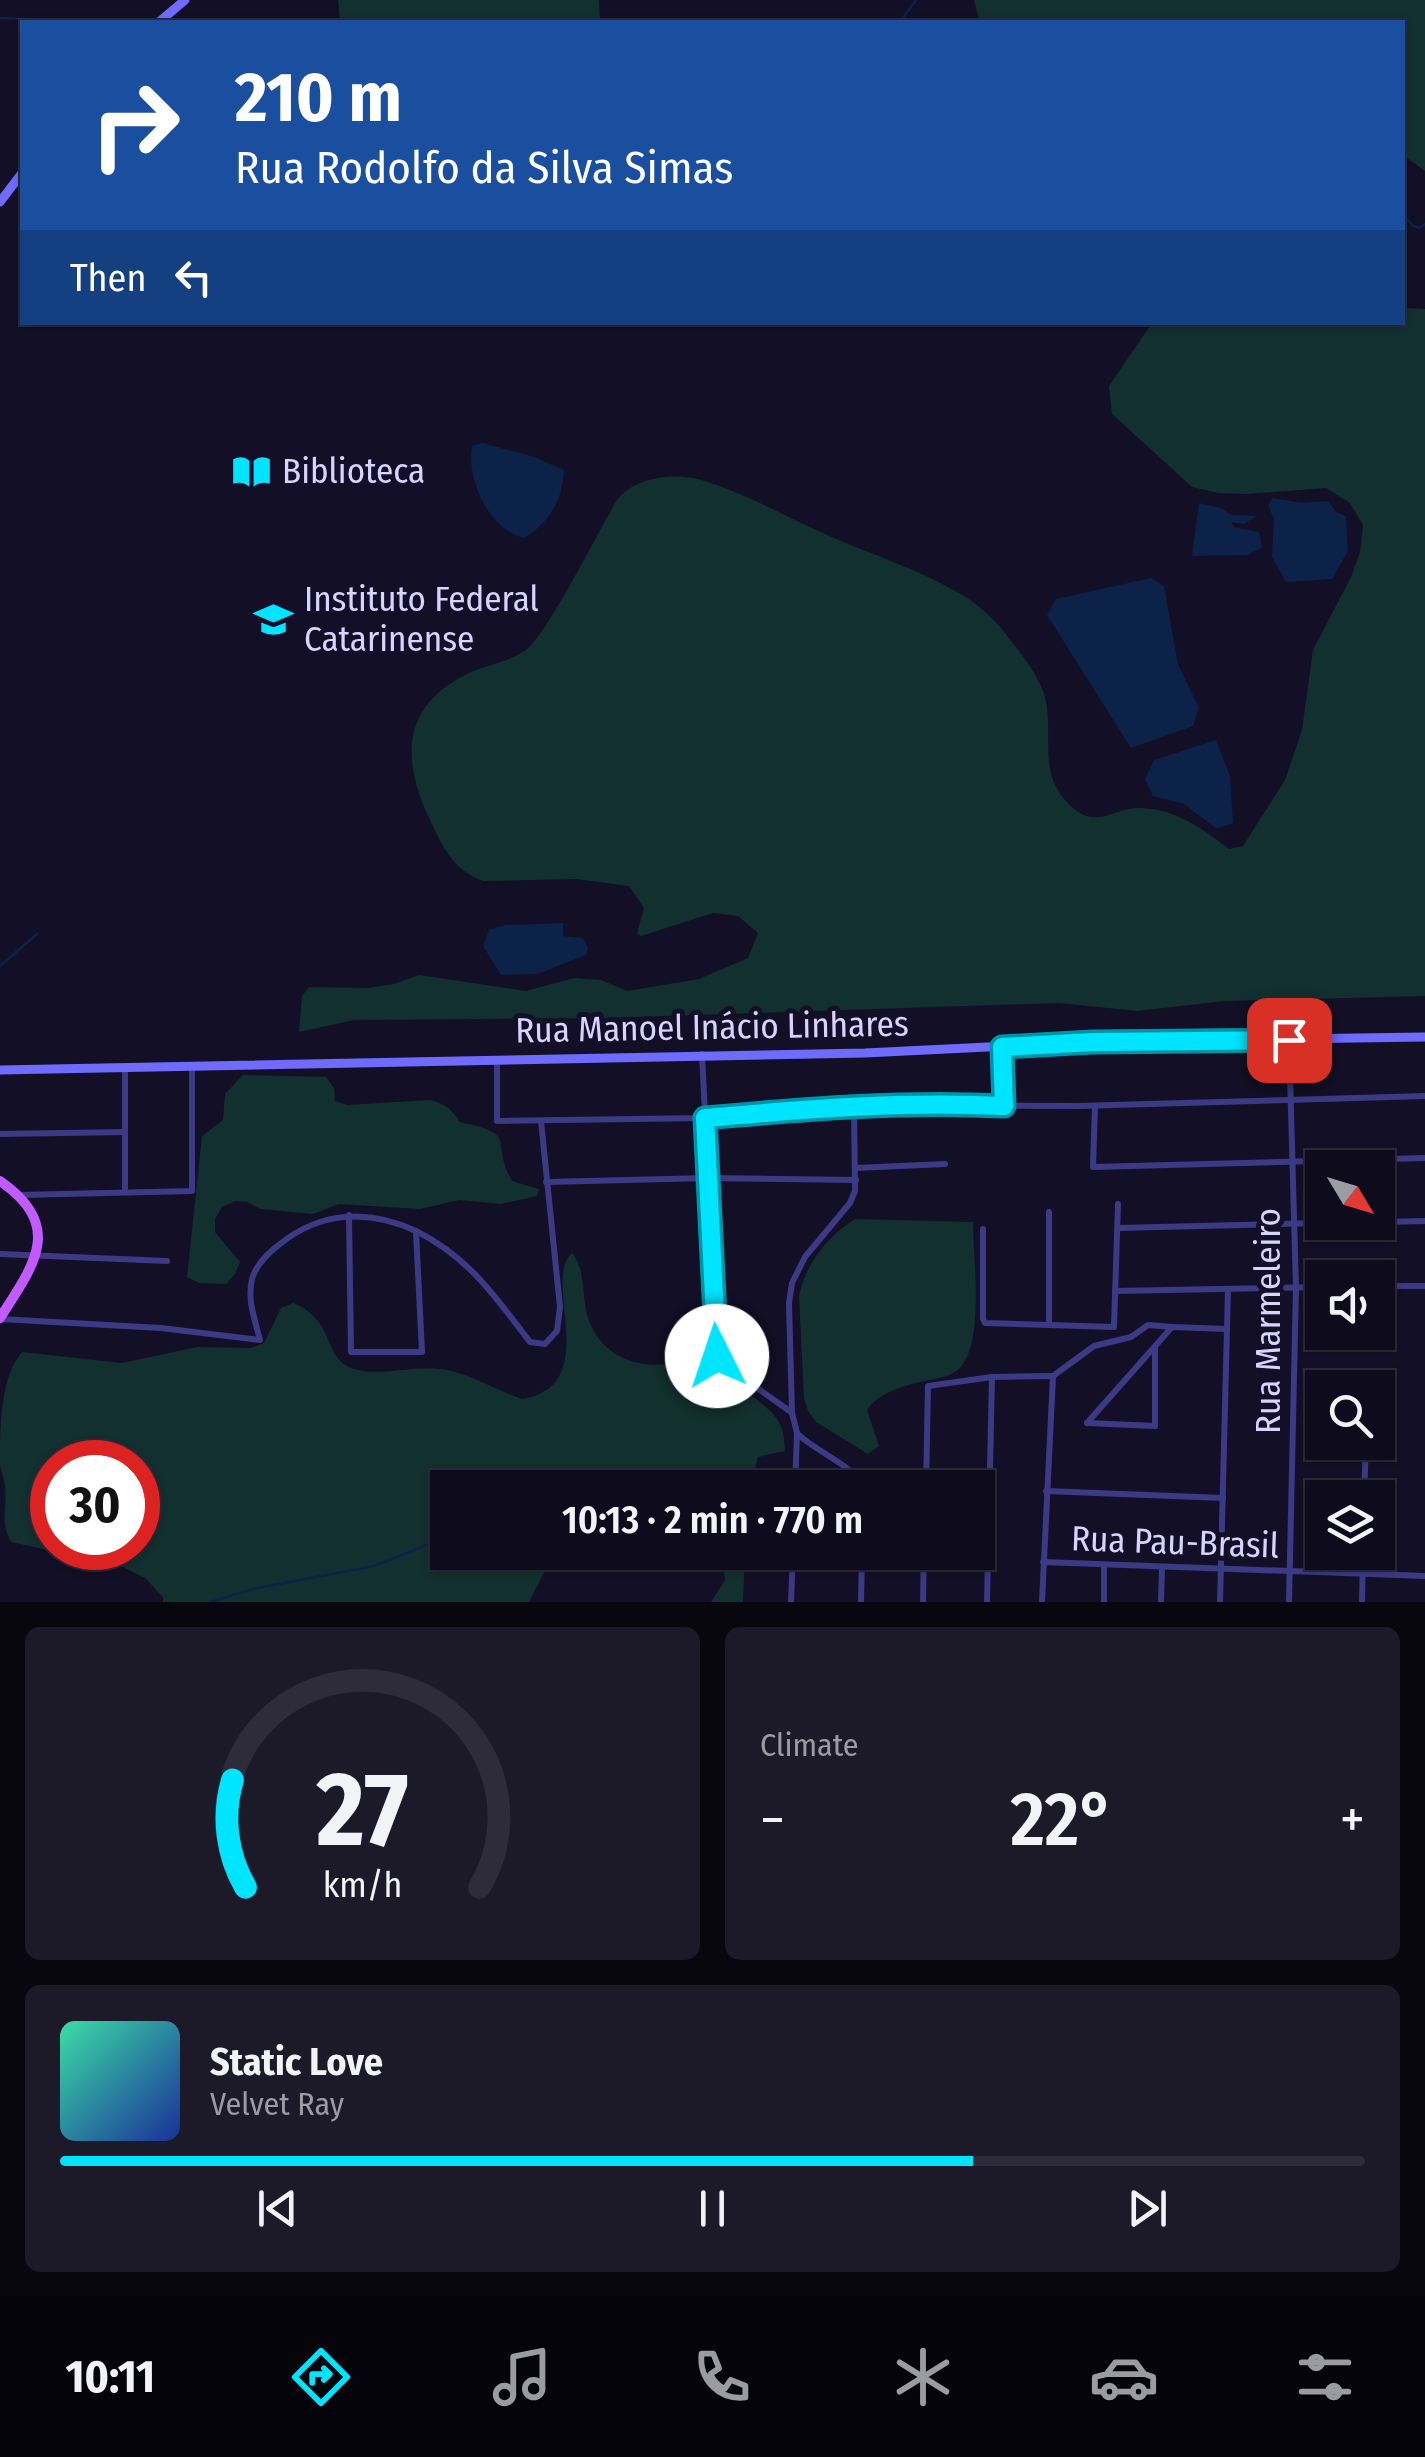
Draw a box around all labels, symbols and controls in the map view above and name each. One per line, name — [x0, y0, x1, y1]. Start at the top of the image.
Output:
text: 210 m — [235, 56, 402, 140]
icon: right — [70, 60, 200, 190]
text: Rua Rodolfo da Silva Simas — [235, 141, 734, 195]
icon: left — [166, 250, 221, 305]
text: Then — [70, 255, 146, 301]
library icon: Biblioteca — [231, 450, 273, 492]
place label: Biblioteca — [282, 450, 425, 492]
place label: Instituto Federal Catarinense — [304, 578, 539, 660]
school or university icon: Instituto Federal Catarinense — [253, 598, 295, 640]
pin — [1247, 998, 1332, 1083]
street label: Rua Manoel Inácio Linhares — [515, 1003, 909, 1051]
icon: arrive — [1262, 1013, 1317, 1068]
north arrow — [1305, 1150, 1395, 1240]
map controls — [1305, 1150, 1395, 1570]
street label: Rua Marmeleiro — [1247, 1208, 1289, 1434]
button: sound — [1305, 1260, 1395, 1350]
position arrow — [665, 1304, 769, 1408]
button: search — [1305, 1370, 1395, 1460]
speed limit sign: 30 — [30, 1440, 160, 1570]
button: layers — [1305, 1480, 1395, 1570]
text: 10:13 · 2 min · 770 m — [562, 1497, 863, 1543]
street label: Rua Pau-Brasil — [1070, 1517, 1280, 1567]
text: Climate — [760, 1726, 859, 1764]
text: 27 — [316, 1748, 408, 1873]
text: 22° — [1010, 1775, 1114, 1865]
text: − — [760, 1787, 785, 1853]
text: + — [1340, 1787, 1365, 1853]
text: km/h — [323, 1864, 402, 1906]
text: Static Love — [210, 2039, 383, 2085]
text: Velvet Ray — [210, 2085, 344, 2123]
icon: previous — [250, 2181, 305, 2236]
icon: pause — [685, 2181, 740, 2236]
icon: next — [1120, 2181, 1175, 2236]
icon: directions — [286, 2342, 356, 2412]
icon: music — [487, 2342, 557, 2412]
icon: phone — [687, 2342, 757, 2412]
icon: climate — [888, 2342, 958, 2412]
icon: car — [1089, 2342, 1159, 2412]
icon: filters — [1290, 2342, 1360, 2412]
text: 10:11 — [65, 2350, 155, 2404]

